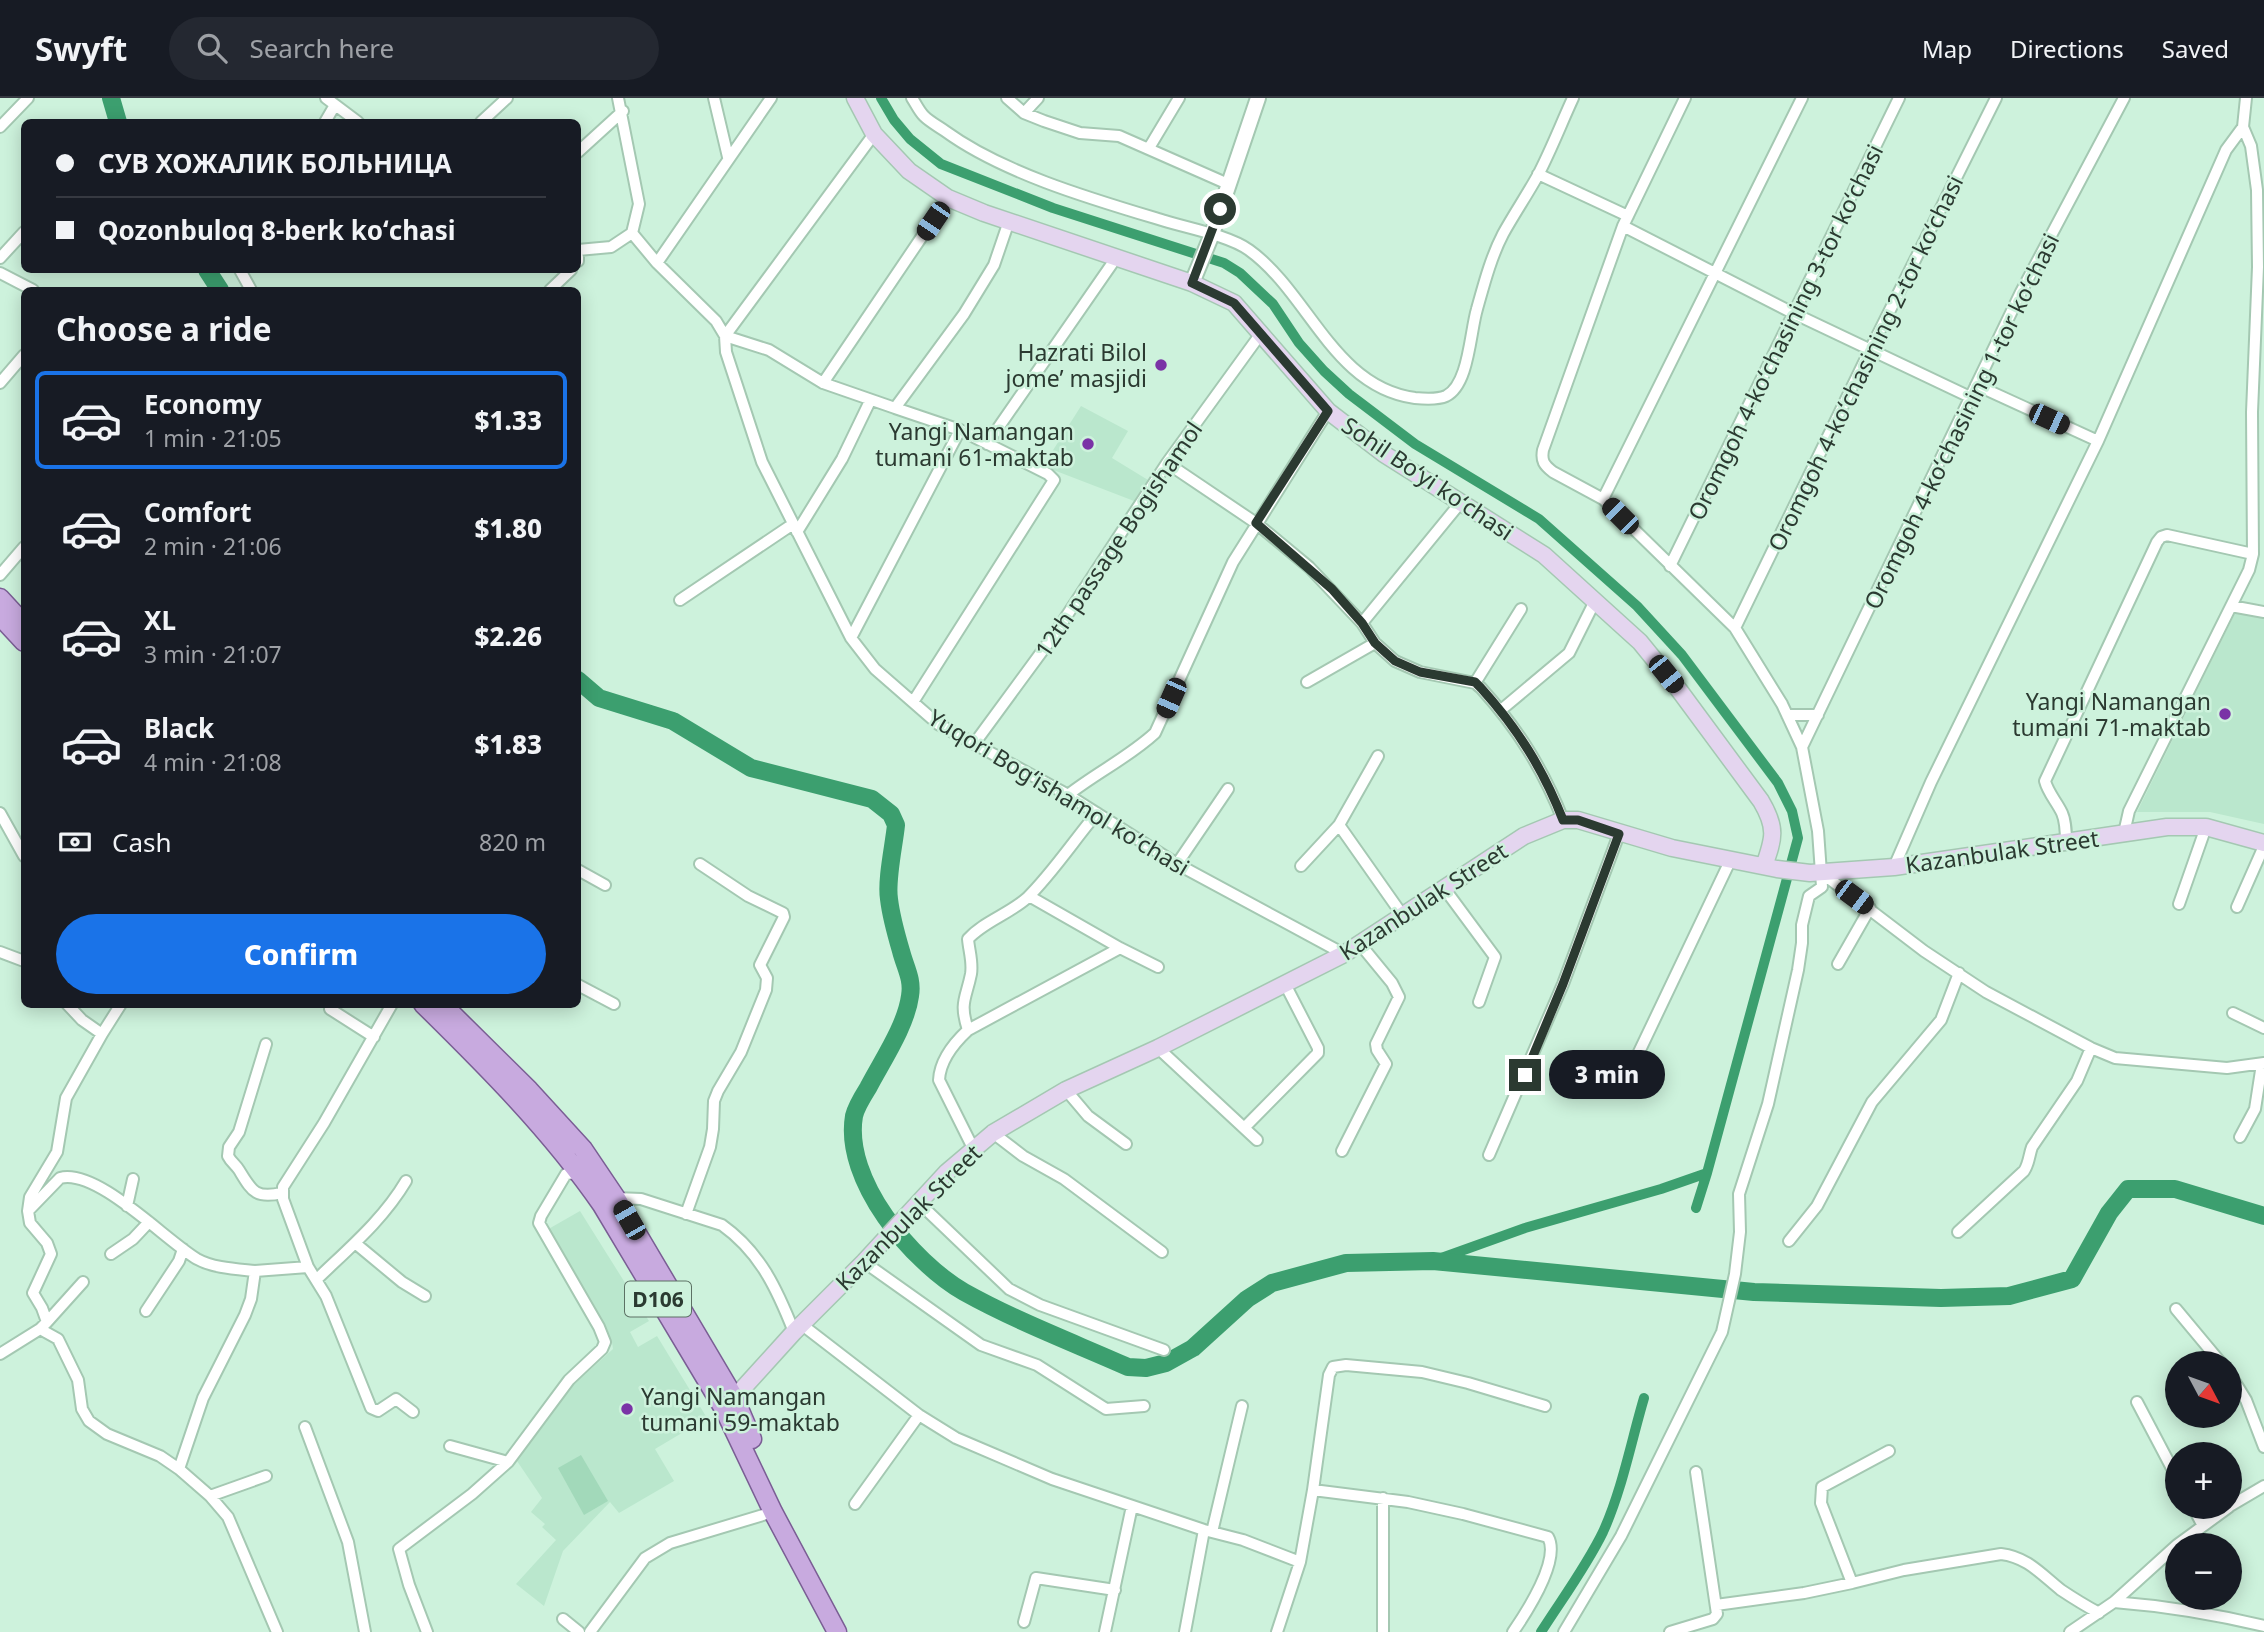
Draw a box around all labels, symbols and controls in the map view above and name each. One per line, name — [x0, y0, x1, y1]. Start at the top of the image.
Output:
search box — [169, 17, 659, 80]
text: Swyft — [35, 26, 127, 71]
icon: search — [193, 29, 231, 67]
text: Search here — [249, 30, 394, 66]
text: Map — [1922, 32, 1972, 65]
text: Directions — [2010, 32, 2124, 65]
text: Saved — [2162, 32, 2229, 65]
street label: Oromgoh 4-koʻchasining 3-tor koʻchasi — [1680, 139, 1890, 525]
text: СУВ ХОЖАЛИК БОЛЬНИЦА — [98, 145, 452, 181]
street label: Oromgoh 4-koʻchasining 2-tor koʻchasi — [1760, 170, 1970, 556]
route start — [1204, 193, 1236, 225]
car — [913, 198, 954, 244]
text: Qozonbuloq 8-berk koʻchasi — [98, 212, 456, 248]
street label: Oromgoh 4-koʻchasining 1-tor koʻchasi — [1856, 228, 2066, 614]
text: Choose a ride — [56, 307, 272, 350]
place label: Hazrati Bilol jome’ masjidi — [1004, 336, 1147, 394]
marker: Hazrati Bilol jome’ masjidi — [1153, 357, 1169, 373]
text: Economy — [144, 386, 262, 422]
icon: car — [60, 389, 123, 452]
car — [2026, 401, 2073, 437]
text: $1.33 — [475, 402, 542, 438]
street label: Sohil Boʻyi koʻchasi — [1336, 409, 1520, 547]
place label: Yangi Namangan tumani 61-maktab — [875, 415, 1074, 473]
street label: 12th passage Bogishamol — [1027, 415, 1209, 663]
text: 1 min · 21:05 — [144, 422, 282, 454]
marker: Yangi Namangan tumani 61-maktab — [1080, 436, 1096, 452]
text: Comfort — [144, 494, 252, 530]
car — [1598, 494, 1643, 538]
icon: car — [60, 497, 123, 560]
text: $1.80 — [475, 510, 542, 546]
text: 2 min · 21:06 — [144, 530, 282, 562]
text: XL — [144, 602, 176, 638]
icon: car — [60, 605, 123, 668]
text: $2.26 — [475, 618, 542, 654]
text: 3 min · 21:07 — [144, 638, 282, 670]
car — [1645, 651, 1688, 697]
car — [1153, 675, 1190, 721]
place label: Yangi Namangan tumani 71-maktab — [2012, 685, 2211, 743]
street label: Yuqori Bogʻishamol koʻchasi — [922, 701, 1196, 883]
marker: Yangi Namangan tumani 71-maktab — [2217, 706, 2233, 722]
text: Black — [144, 710, 214, 746]
icon: car — [60, 713, 123, 776]
text: $1.83 — [475, 726, 542, 762]
text: 4 min · 21:08 — [144, 746, 282, 778]
street label: Kazanbulak Street — [1903, 822, 2101, 880]
icon: cash — [56, 823, 94, 861]
text: Cash — [112, 824, 172, 860]
text: 820 m — [479, 826, 546, 858]
street label: Kazanbulak Street — [1333, 835, 1513, 967]
car — [1831, 876, 1878, 918]
button: Confirm — [56, 914, 546, 994]
callout: 3 min — [1550, 1051, 1665, 1100]
text: 3 min — [1575, 1058, 1639, 1090]
route end — [1509, 1059, 1541, 1091]
street label: Kazanbulak Street — [828, 1137, 988, 1297]
car — [610, 1197, 649, 1243]
road number: D106 — [625, 1282, 691, 1316]
north arrow — [2165, 1351, 2242, 1428]
map controls — [2165, 1351, 2242, 1610]
place label: Yangi Namangan tumani 59-maktab — [641, 1380, 840, 1438]
marker: Yangi Namangan tumani 59-maktab — [619, 1401, 635, 1417]
button: + — [2165, 1442, 2242, 1519]
button: − — [2165, 1533, 2242, 1610]

